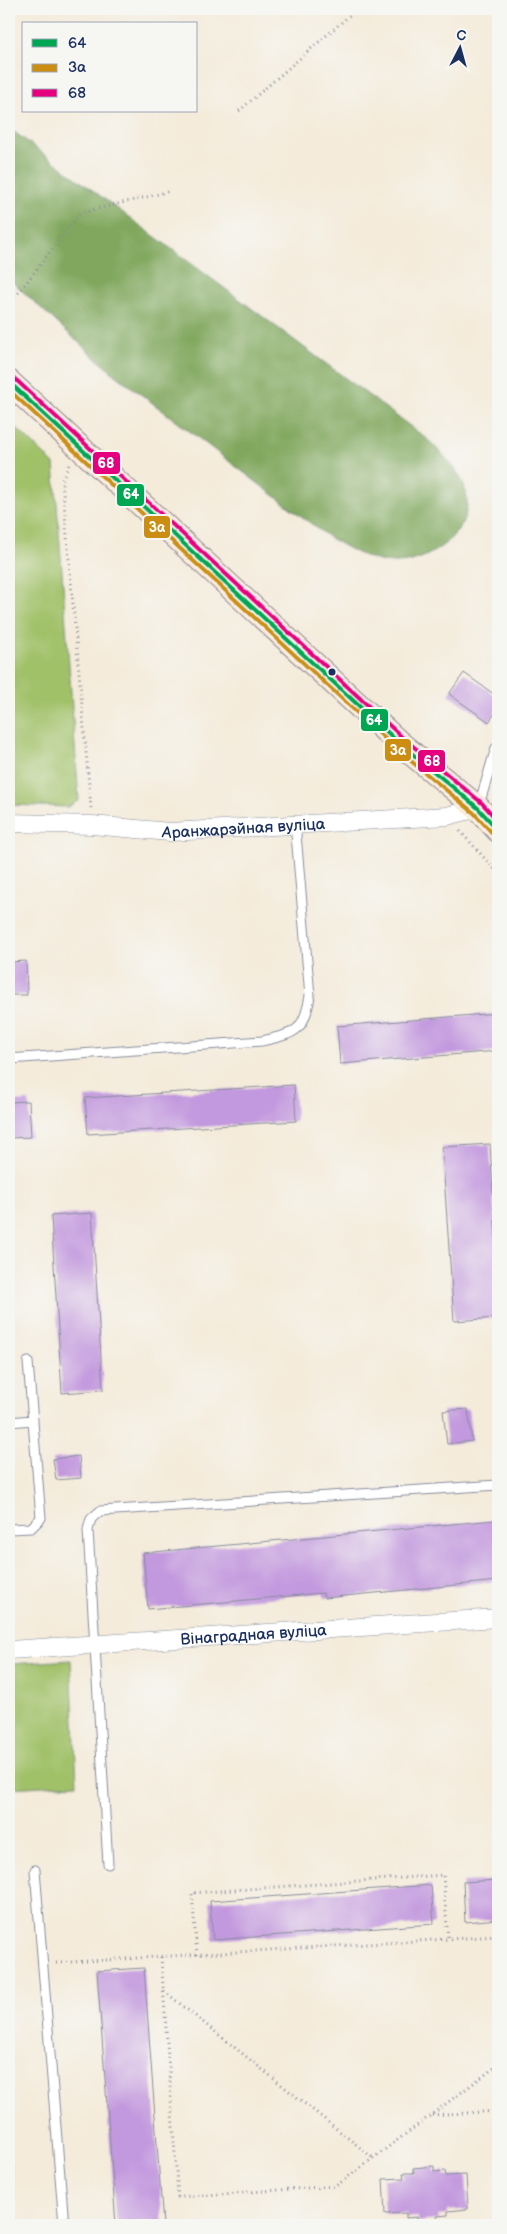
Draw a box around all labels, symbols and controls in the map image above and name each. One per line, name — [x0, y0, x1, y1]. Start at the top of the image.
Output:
legend — [22, 22, 198, 112]
north arrow — [434, 22, 484, 72]
text: С — [456, 27, 467, 45]
text: 64 — [68, 34, 86, 53]
text: 3а — [68, 58, 86, 77]
text: 68 — [68, 84, 86, 103]
line badge: 68 — [92, 451, 121, 475]
text: 68 — [98, 455, 114, 472]
line badge: 64 — [116, 483, 145, 507]
text: 64 — [123, 486, 140, 503]
line badge: 3а — [143, 515, 171, 539]
text: 3а — [149, 519, 166, 536]
unlabelled marker — [327, 667, 337, 677]
line badge: 64 — [360, 708, 389, 732]
text: 64 — [366, 712, 383, 729]
line badge: 3а — [384, 738, 412, 762]
text: 3а — [390, 742, 407, 759]
line badge: 68 — [417, 749, 446, 773]
text: 68 — [424, 753, 440, 770]
street label: Аранжарэйная вуліца — [160, 815, 326, 843]
street label: Вінаградная вуліца — [180, 1621, 328, 1650]

